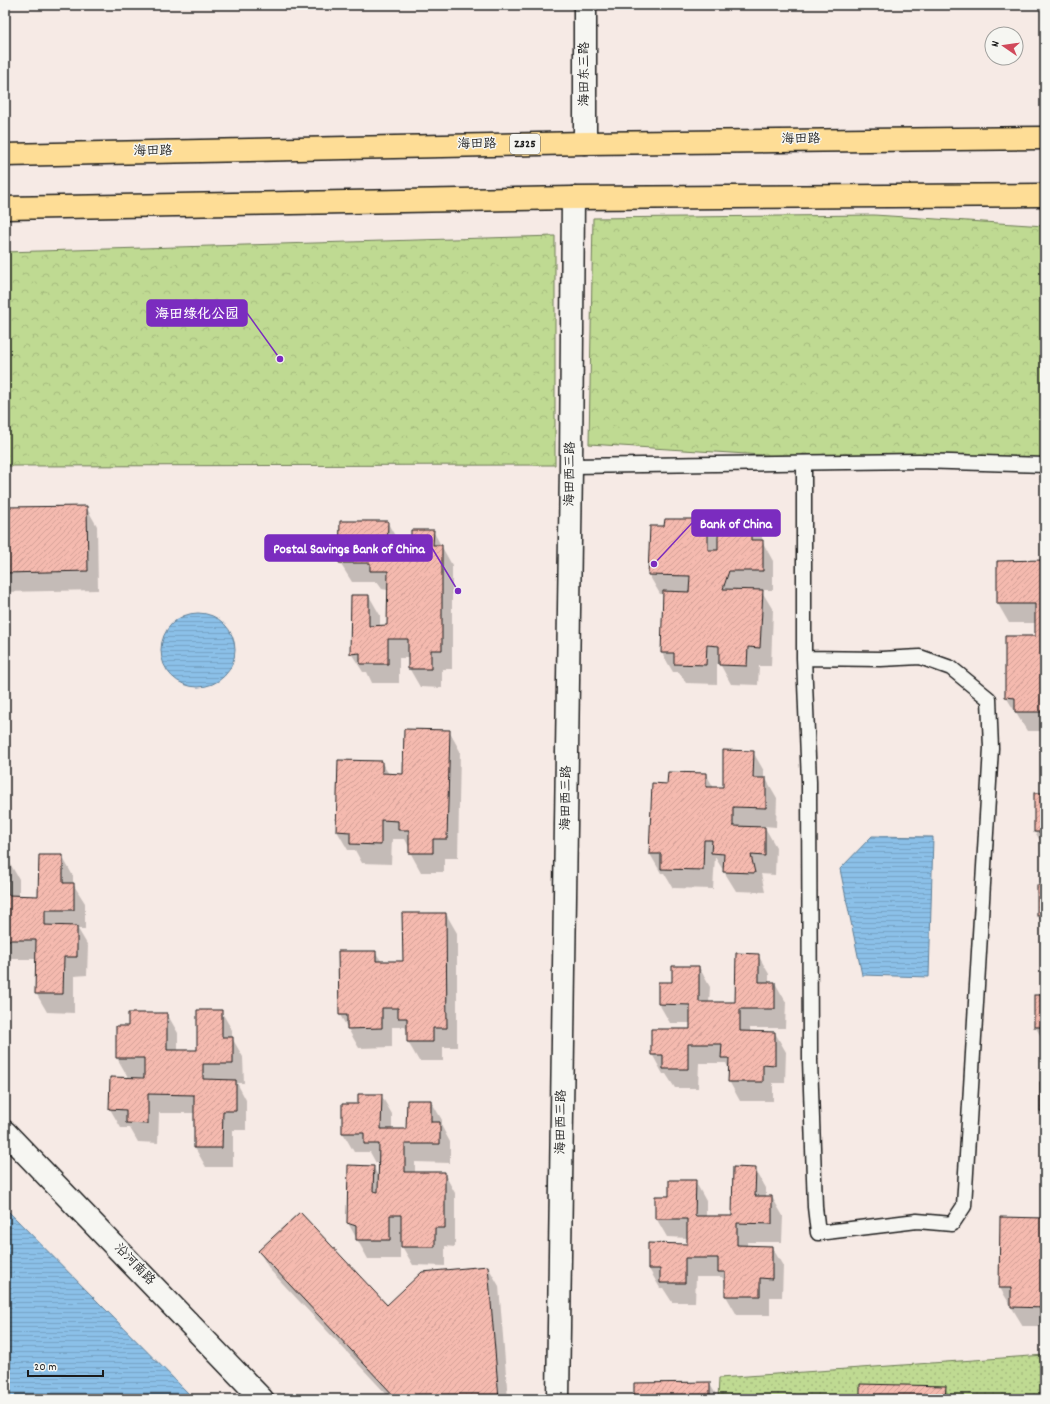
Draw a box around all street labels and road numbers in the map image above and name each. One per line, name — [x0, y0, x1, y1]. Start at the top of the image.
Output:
street label: 海田东三路 — [576, 41, 595, 107]
street label: 海田路 — [781, 130, 821, 150]
road number: Z325 — [510, 134, 540, 154]
street label: 海田路 — [457, 135, 497, 155]
street label: 海田路 — [133, 142, 173, 162]
street label: 海田西三路 — [561, 441, 581, 507]
street label: 海田西三路 — [557, 765, 577, 831]
street label: 海田西三路 — [552, 1089, 572, 1155]
street label: 沿河南路 — [109, 1240, 159, 1290]

